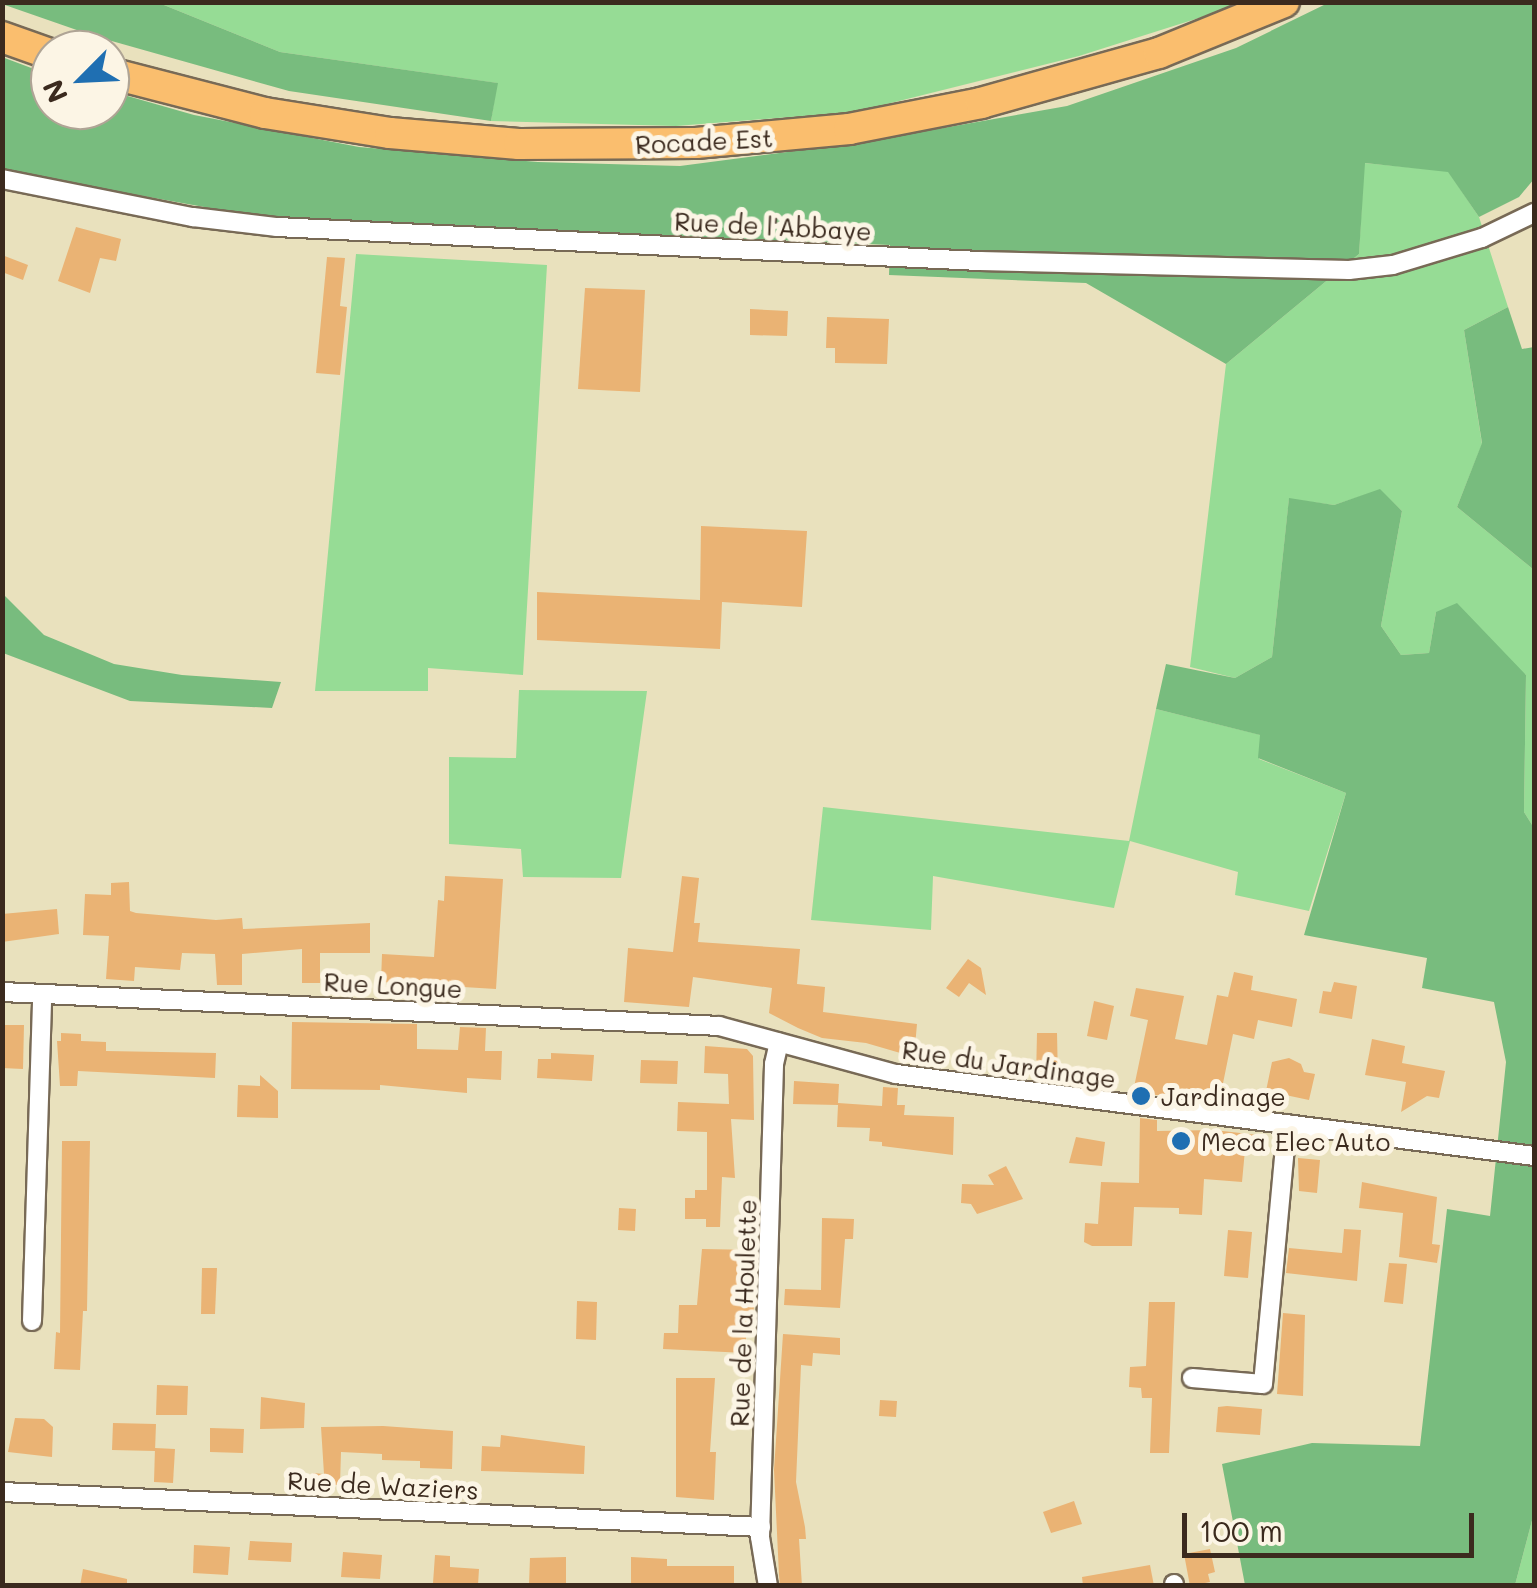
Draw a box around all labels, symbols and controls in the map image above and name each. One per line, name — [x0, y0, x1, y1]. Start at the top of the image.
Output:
north arrow — [30, 30, 130, 130]
text: N — [34, 74, 75, 108]
street label: Rocade Est — [634, 122, 774, 160]
street label: Rue de l'Abbaye — [674, 206, 872, 246]
street label: Rue Longue — [323, 966, 463, 1004]
street label: Rue du Jardinage — [900, 1034, 1118, 1094]
place label: Jardinage — [1161, 1081, 1286, 1111]
marker: Jardinage — [1130, 1085, 1152, 1107]
place label: Meca Elec Auto — [1201, 1126, 1390, 1156]
marker: Meca Elec Auto — [1170, 1130, 1192, 1152]
street label: Rue de la Houlette — [724, 1199, 762, 1427]
street label: Rue de Waziers — [286, 1465, 480, 1505]
scale bar — [1187, 1493, 1480, 1555]
text: 100 m — [1199, 1510, 1283, 1550]

